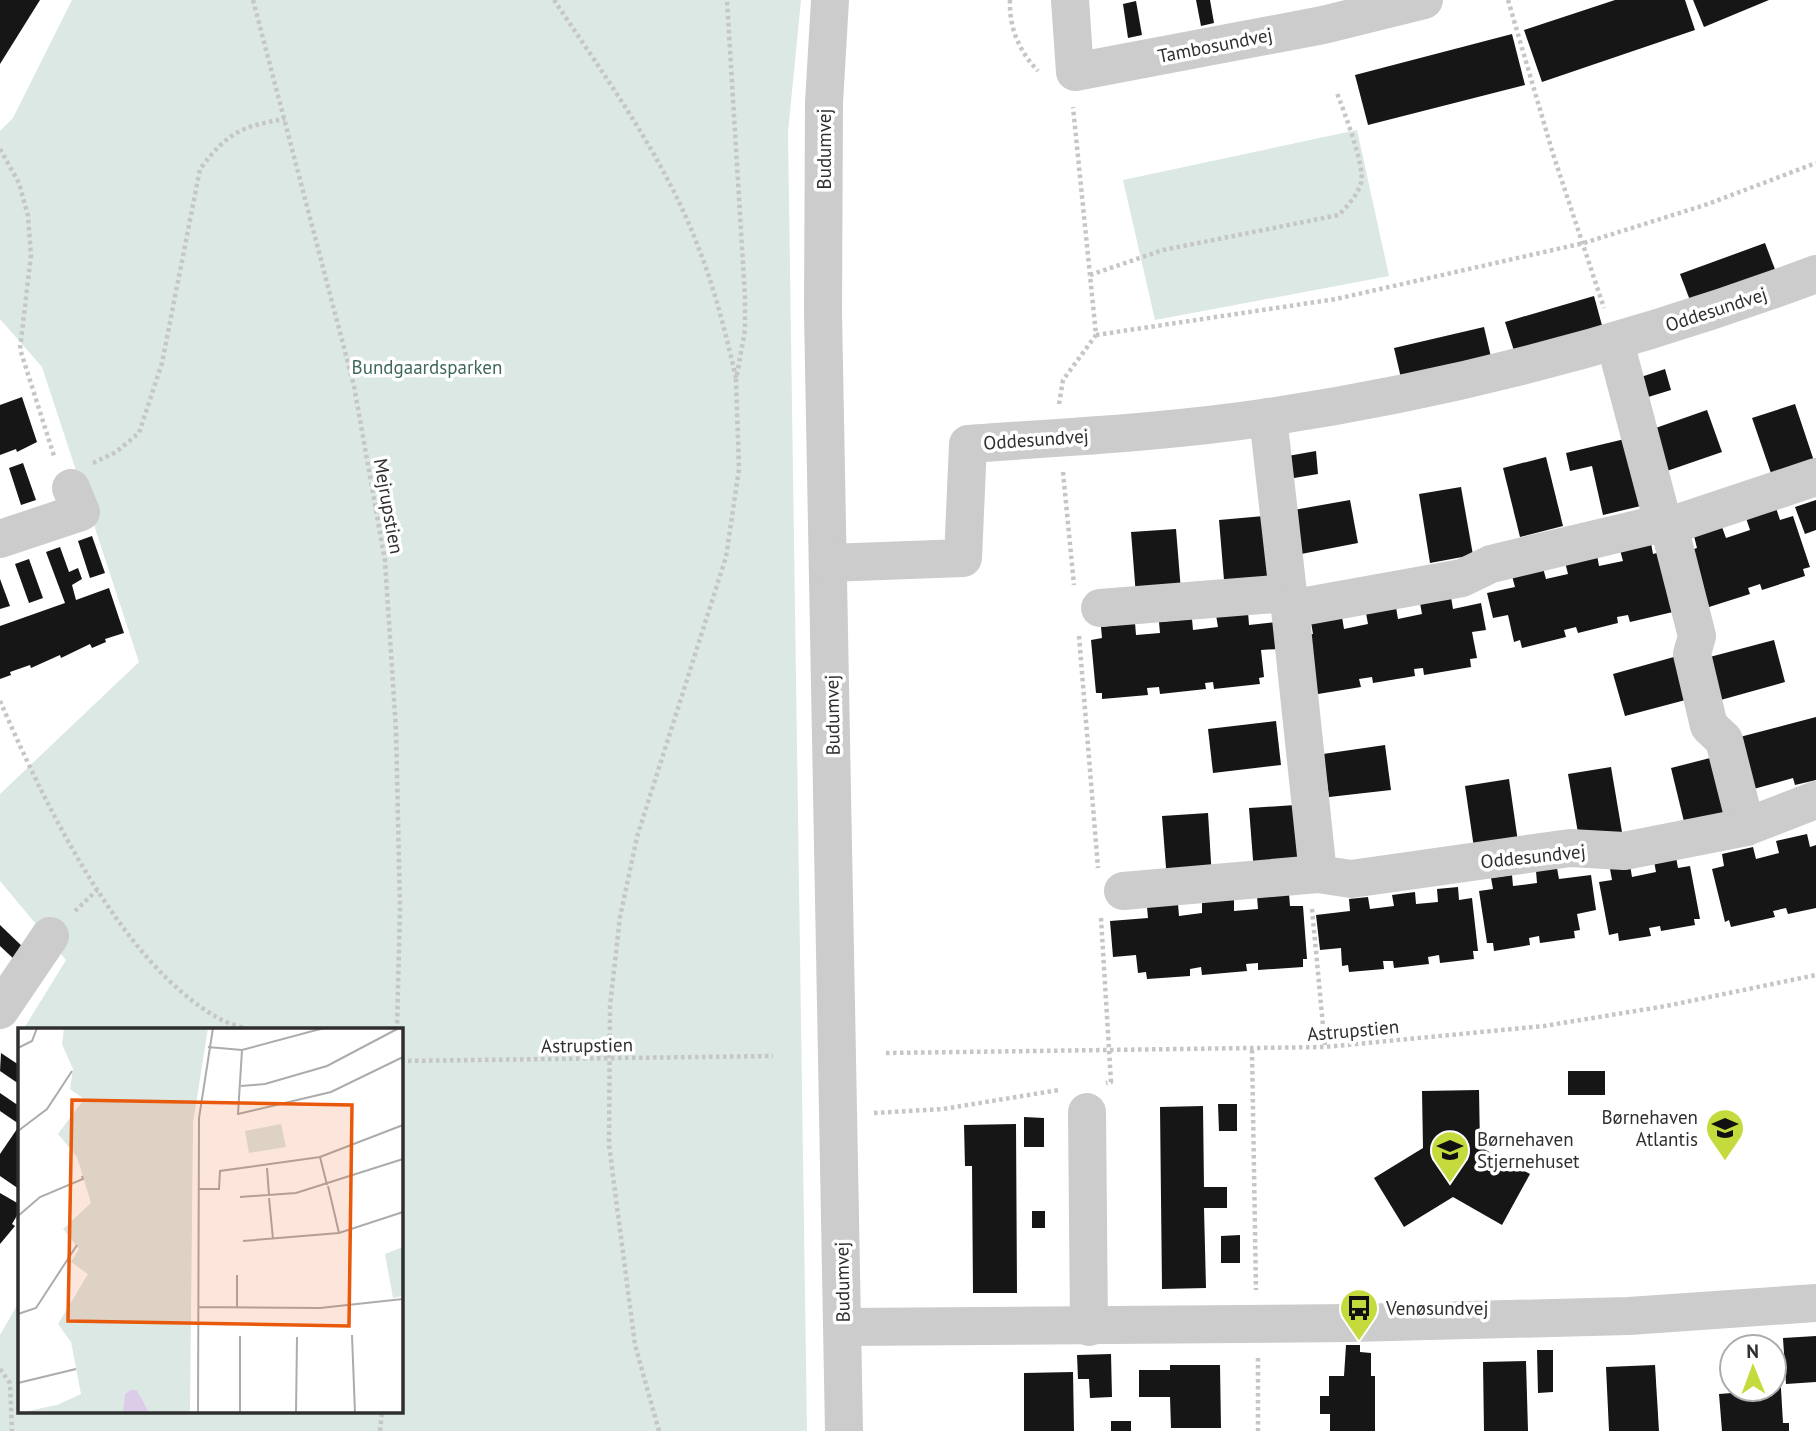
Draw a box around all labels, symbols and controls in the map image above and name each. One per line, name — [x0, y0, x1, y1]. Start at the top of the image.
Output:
street label: Tambosundvej — [1156, 22, 1274, 68]
street label: Budumvej — [812, 109, 836, 189]
street label: Oddesundvej — [1662, 281, 1770, 337]
park label: Bundgaardsparken — [352, 355, 502, 379]
street label: Oddesundvej — [982, 423, 1090, 455]
street label: Mejrupstien — [369, 456, 409, 556]
street label: Budumvej — [819, 674, 845, 756]
street label: Oddesundvej — [1479, 839, 1587, 873]
street label: Astrupstien — [1306, 1014, 1400, 1046]
inset map — [18, 1028, 402, 1414]
street label: Astrupstien — [541, 1032, 633, 1058]
place label: Børnehaven Atlantis — [1601, 1105, 1698, 1151]
school or university icon: Børnehaven Atlantis — [1704, 1107, 1746, 1162]
place label: Børnehaven Stjernehuset — [1477, 1127, 1580, 1173]
school or university icon: Børnehaven Stjernehuset — [1429, 1129, 1471, 1184]
street label: Budumvej — [829, 1241, 855, 1323]
bus stop icon: Venøsundvej — [1338, 1287, 1380, 1342]
place label: Venøsundvej — [1385, 1296, 1488, 1320]
north arrow — [1718, 1333, 1788, 1403]
text: N — [1746, 1339, 1759, 1363]

